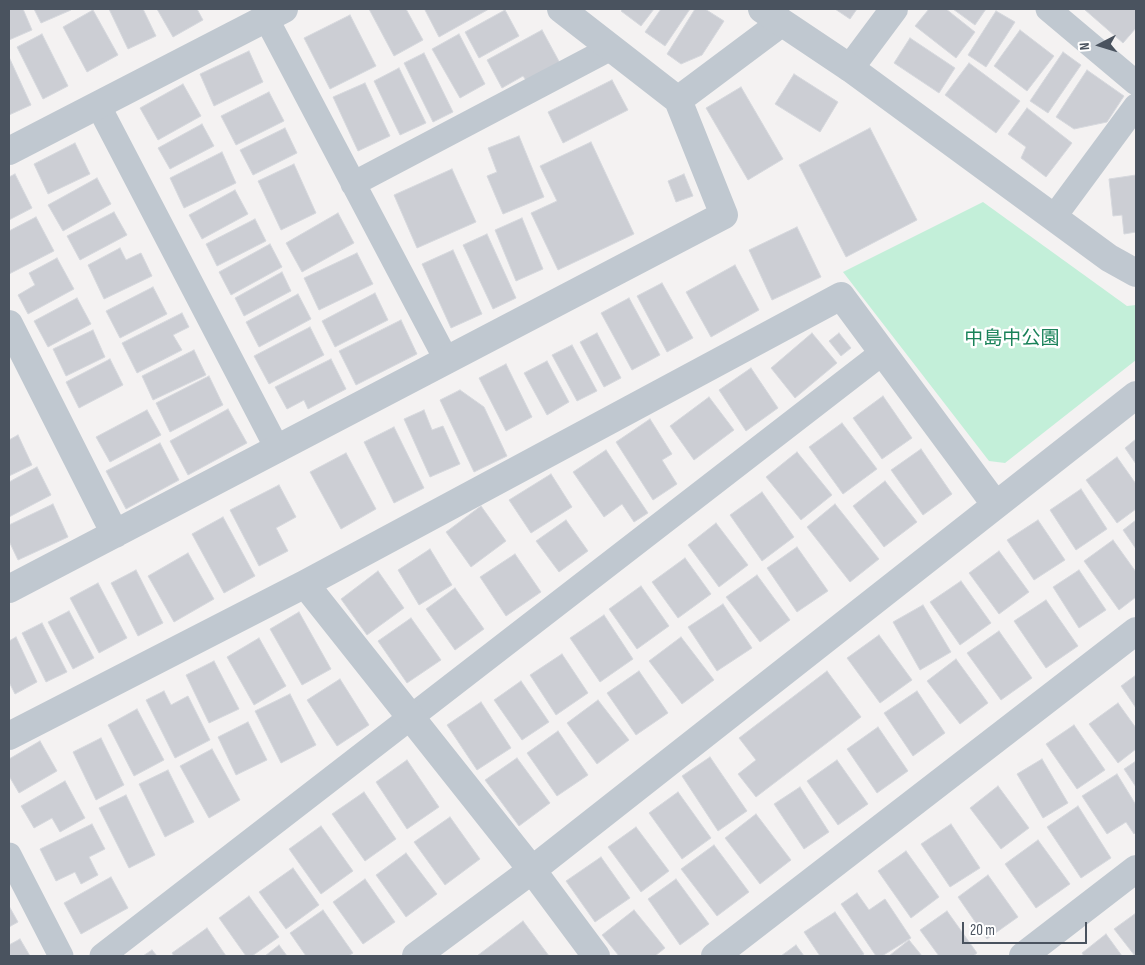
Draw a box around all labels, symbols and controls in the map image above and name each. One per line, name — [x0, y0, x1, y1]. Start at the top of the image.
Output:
north arrow — [1075, 20, 1125, 70]
text: N — [1076, 42, 1093, 51]
park label: 中島中公園 — [965, 328, 1059, 350]
scale bar — [965, 912, 1090, 944]
text: 20 m — [970, 921, 995, 940]

